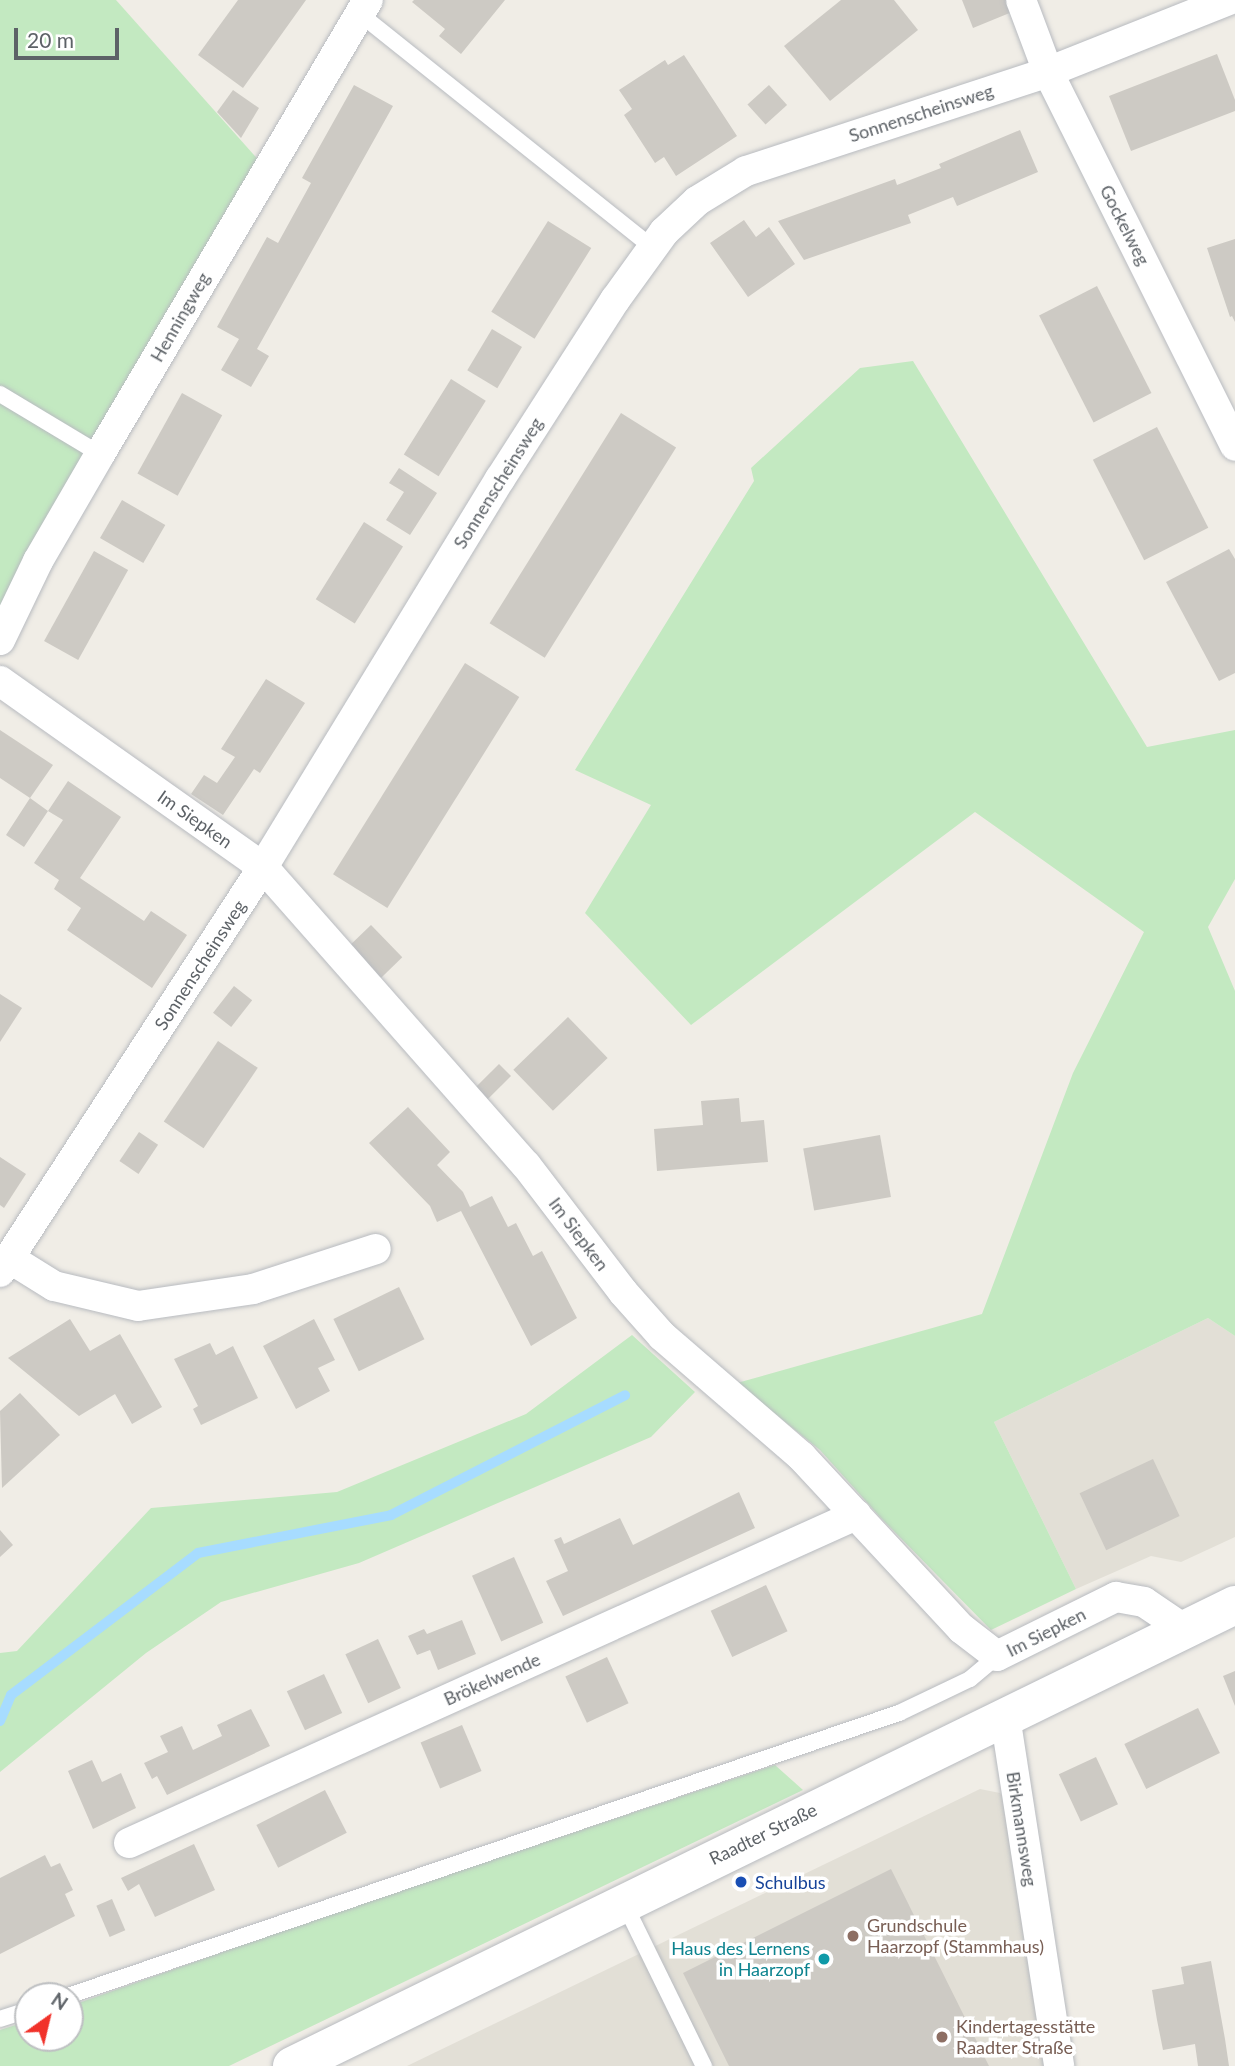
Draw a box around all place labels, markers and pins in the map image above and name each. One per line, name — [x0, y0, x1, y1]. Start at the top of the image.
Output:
place label: Schulbus — [755, 1871, 826, 1893]
marker: Schulbus — [733, 1874, 749, 1890]
place label: Grundschule Haarzopf (Stammhaus) — [867, 1915, 1044, 1958]
marker: Grundschule Haarzopf (Stammhaus) — [845, 1928, 861, 1944]
place label: Haus des Lernens in Haarzopf — [671, 1938, 810, 1980]
marker: Haus des Lernens in Haarzopf — [816, 1951, 832, 1967]
place label: Kindertagesstätte Raadter Straße — [956, 2016, 1095, 2058]
marker: Kindertagesstätte Raadter Straße — [934, 2029, 950, 2045]

